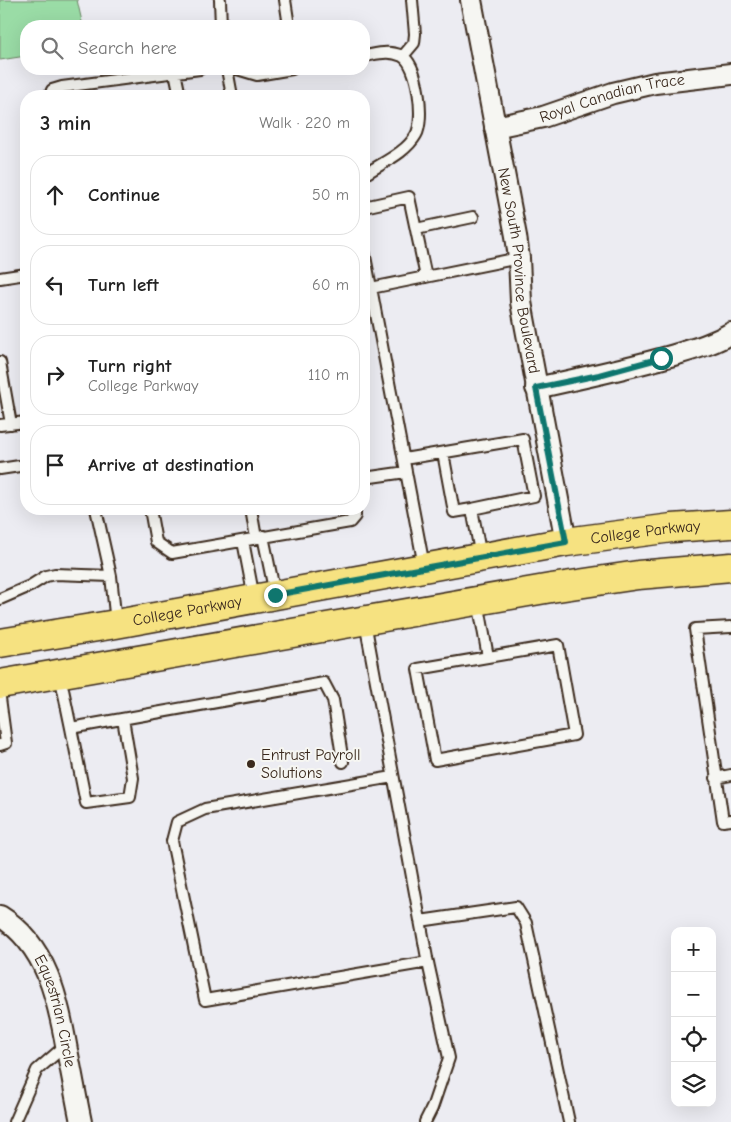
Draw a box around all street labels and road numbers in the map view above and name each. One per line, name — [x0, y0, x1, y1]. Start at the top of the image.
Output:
street label: Royal Canadian Trace — [537, 71, 686, 127]
street label: New South Province Boulevard — [494, 166, 543, 375]
street label: College Parkway — [589, 517, 702, 548]
street label: College Parkway — [131, 592, 244, 630]
street label: Equestrian Circle — [30, 952, 79, 1069]

